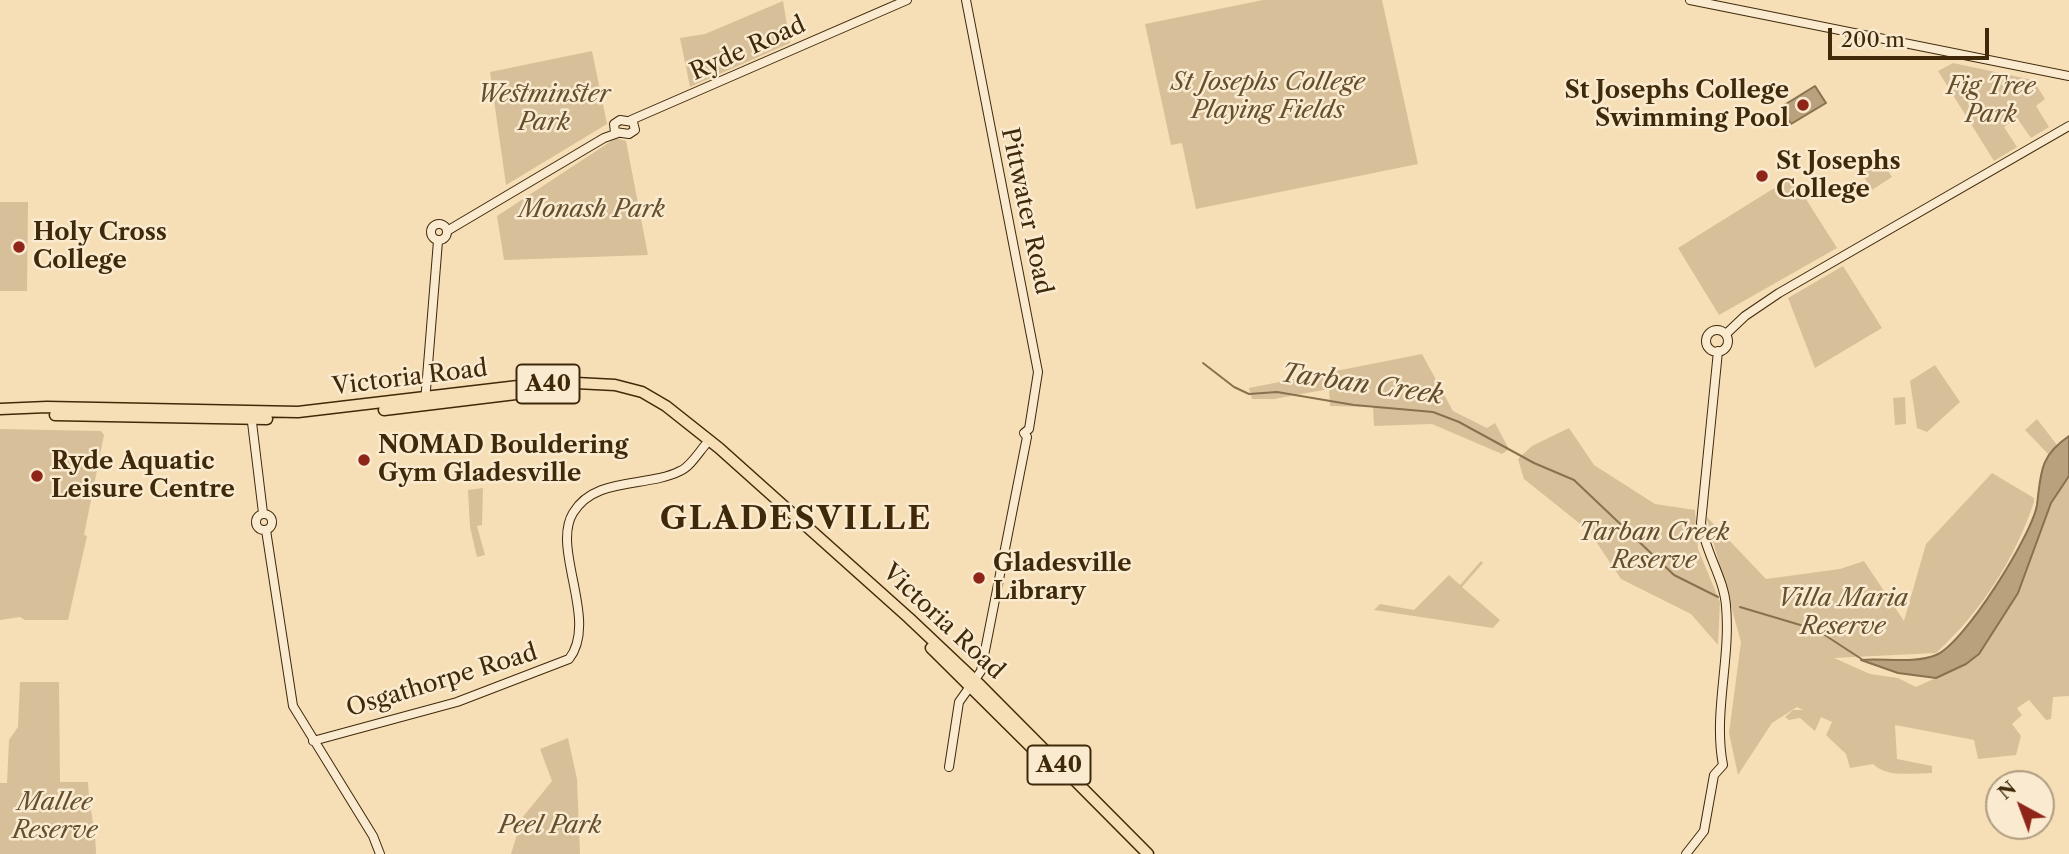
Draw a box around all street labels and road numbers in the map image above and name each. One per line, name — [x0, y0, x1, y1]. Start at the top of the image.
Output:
street label: Ryde Road — [686, 11, 810, 87]
street label: Pittwater Road — [994, 125, 1058, 297]
street label: Victoria Road — [331, 354, 489, 402]
road number: A40 — [516, 364, 580, 404]
street label: Victoria Road — [876, 558, 1010, 686]
street label: Osgathorpe Road — [343, 638, 541, 724]
road number: A40 — [1028, 746, 1090, 785]

